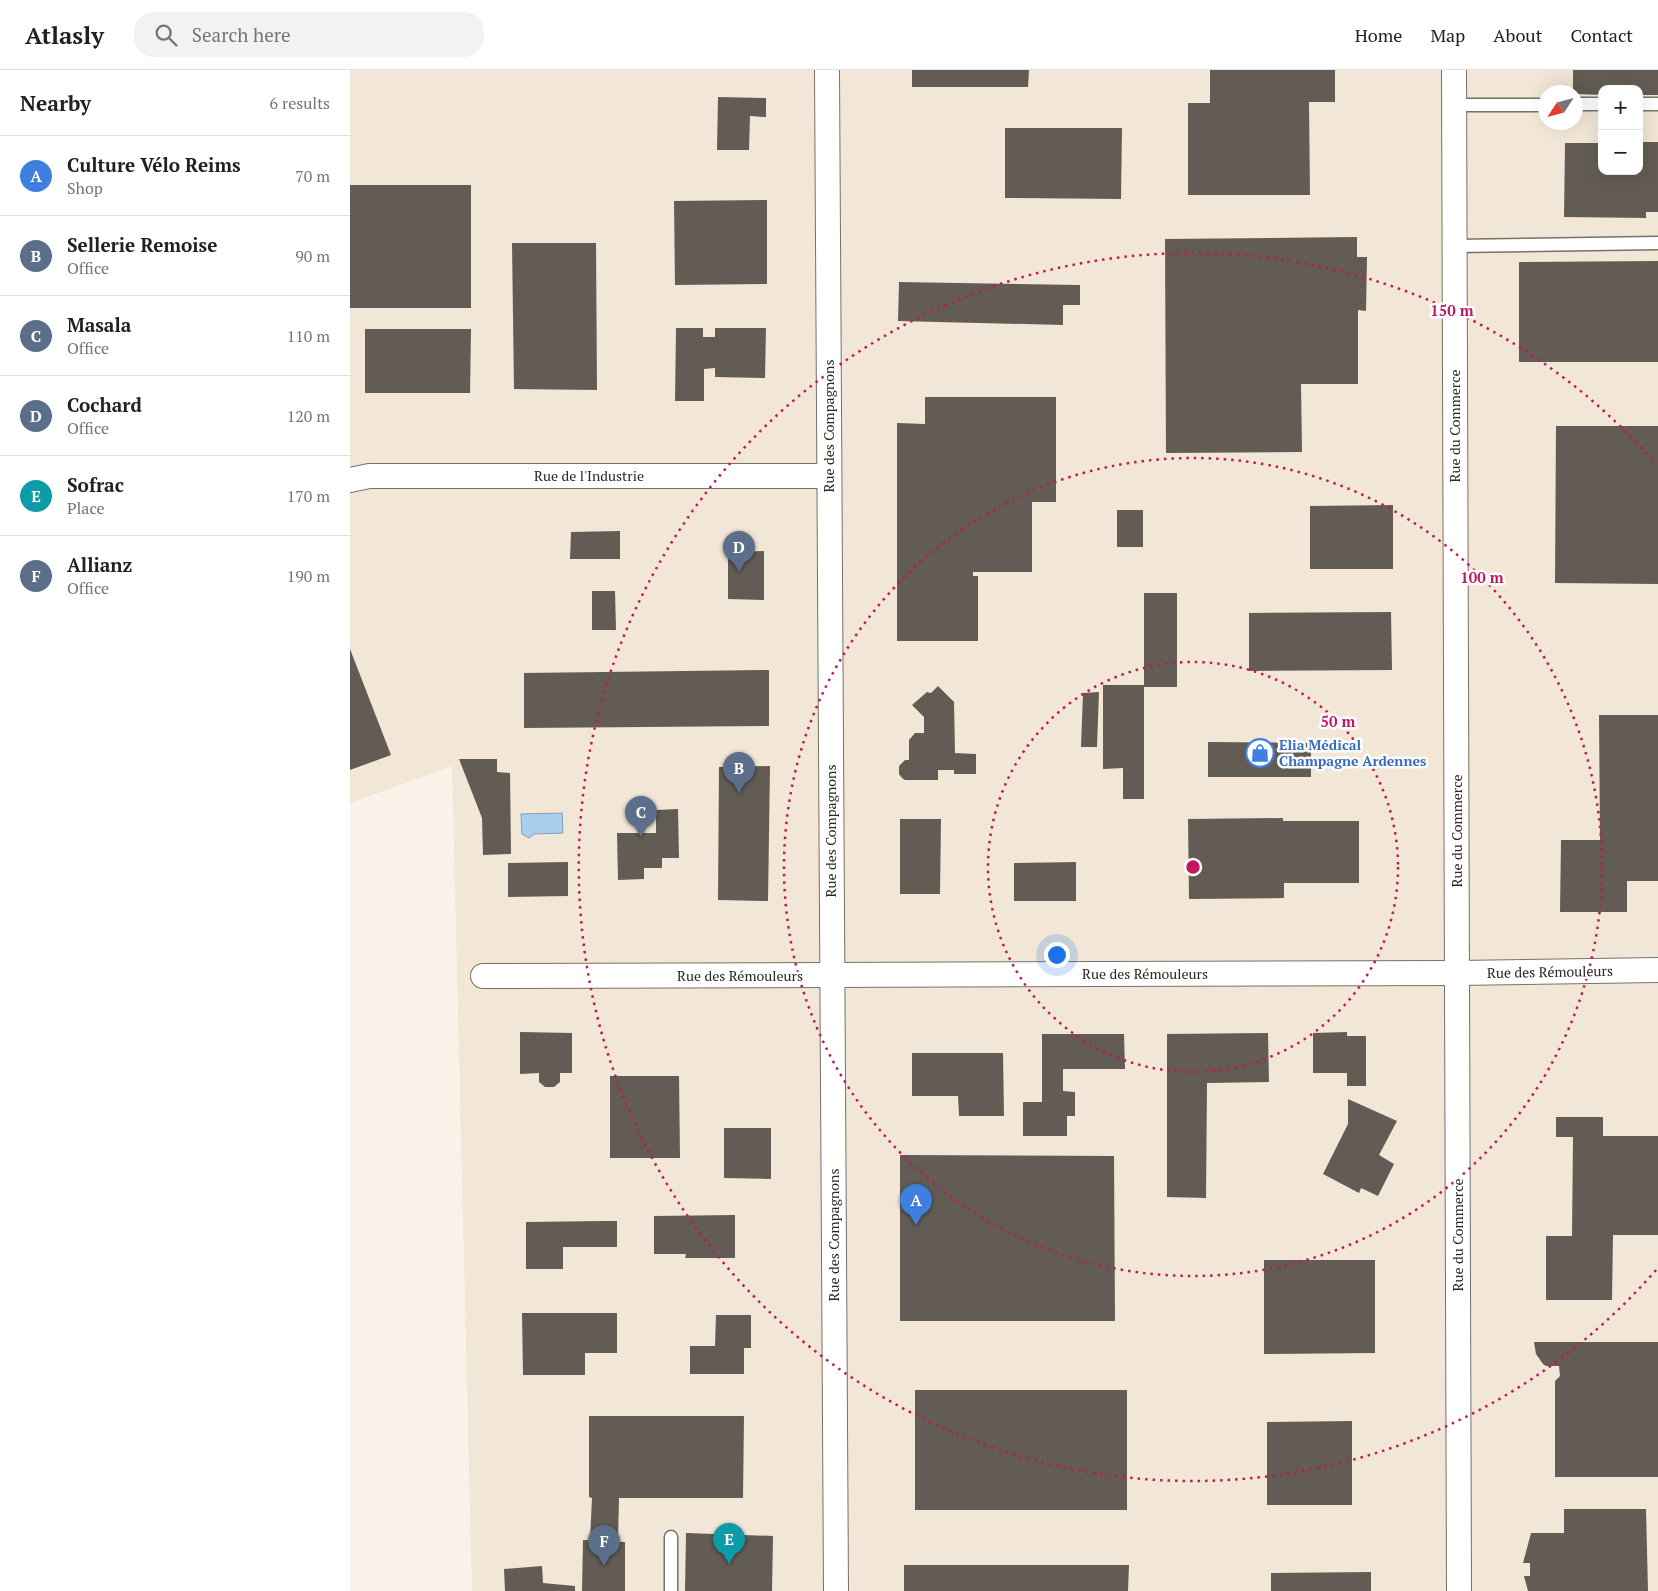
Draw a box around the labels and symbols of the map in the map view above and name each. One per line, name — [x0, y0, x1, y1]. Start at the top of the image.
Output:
north arrow — [1538, 85, 1583, 130]
text: 150 m — [1430, 300, 1474, 320]
street label: Rue des Compagnons — [819, 360, 838, 492]
street label: Rue du Commerce — [1445, 370, 1464, 482]
street label: Rue de l'Industrie — [534, 466, 644, 485]
pin: D — [723, 531, 755, 572]
text: 100 m — [1460, 567, 1504, 587]
text: 50 m — [1321, 711, 1356, 731]
place label: Elia Médical Champagne Ardennes — [1279, 735, 1426, 770]
shop icon: Elia Médical Champagne Ardennes — [1245, 738, 1275, 768]
pin: B — [723, 752, 755, 793]
street label: Rue des Compagnons — [821, 765, 840, 897]
street label: Rue du Commerce — [1447, 775, 1466, 887]
pin: C — [625, 796, 657, 837]
centre of rings — [1184, 858, 1202, 876]
your location — [1044, 942, 1070, 968]
street label: Rue des Rémouleurs — [1487, 961, 1613, 982]
street label: Rue des Rémouleurs — [1082, 964, 1208, 983]
street label: Rue des Rémouleurs — [677, 966, 803, 985]
street label: Rue des Compagnons — [824, 1169, 843, 1301]
street label: Rue du Commerce — [1448, 1179, 1467, 1291]
pin: A — [900, 1184, 932, 1225]
pin: E — [713, 1523, 745, 1564]
pin: F — [588, 1525, 620, 1566]

